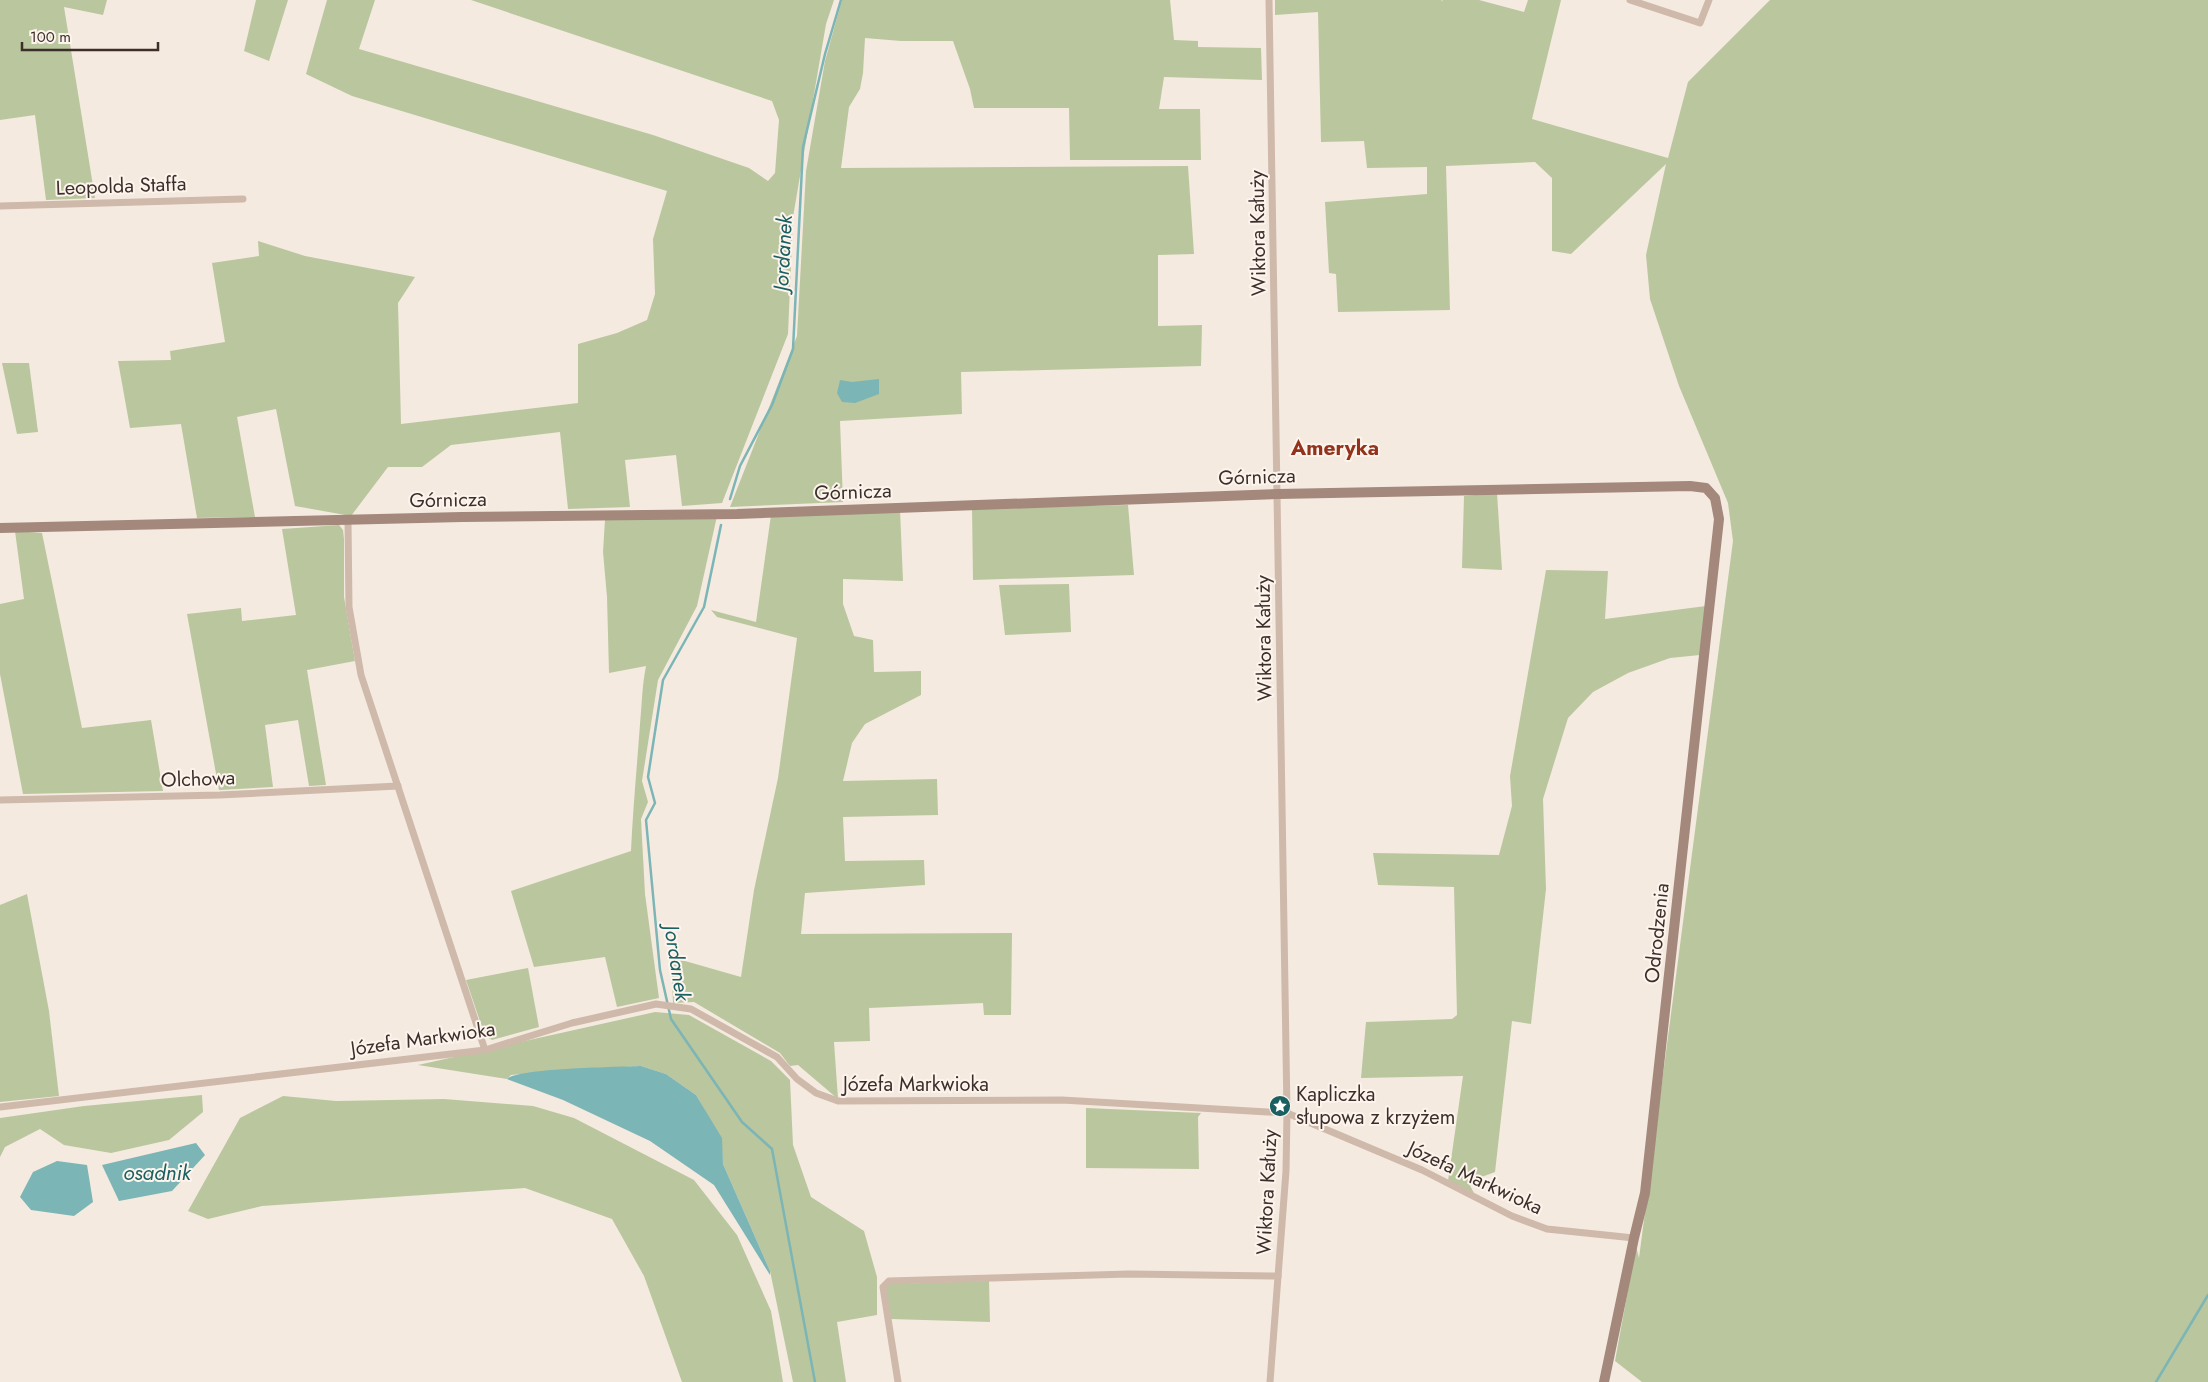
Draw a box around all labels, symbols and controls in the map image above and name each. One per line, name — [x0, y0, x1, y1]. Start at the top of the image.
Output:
scale bar — [22, 20, 159, 52]
text: 100 m — [30, 26, 71, 48]
street label: Leopolda Staffa — [55, 169, 187, 203]
street label: Wiktora Kałuży — [1242, 170, 1274, 296]
water label: Jordanek — [766, 213, 800, 296]
district label: Ameryka — [1290, 433, 1379, 463]
street label: Górnicza — [1218, 461, 1296, 493]
street label: Górnicza — [814, 476, 892, 508]
street label: Górnicza — [409, 485, 487, 515]
street label: Wiktora Kałuży — [1248, 575, 1280, 701]
street label: Olchowa — [160, 763, 236, 795]
street label: Odrodzenia — [1637, 881, 1677, 985]
water label: Jordanek — [656, 919, 698, 1004]
street label: Józefa Markwioka — [346, 1014, 497, 1064]
street label: Józefa Markwioka — [840, 1070, 989, 1099]
place label: Kapliczka słupowa z krzyżem — [1296, 1080, 1455, 1132]
place icon: Kapliczka słupowa z krzyżem — [1268, 1094, 1292, 1118]
street label: Wiktora Kałuży — [1249, 1128, 1285, 1256]
street label: Józefa Markwioka — [1400, 1133, 1547, 1222]
water label: osadnik — [123, 1158, 192, 1188]

